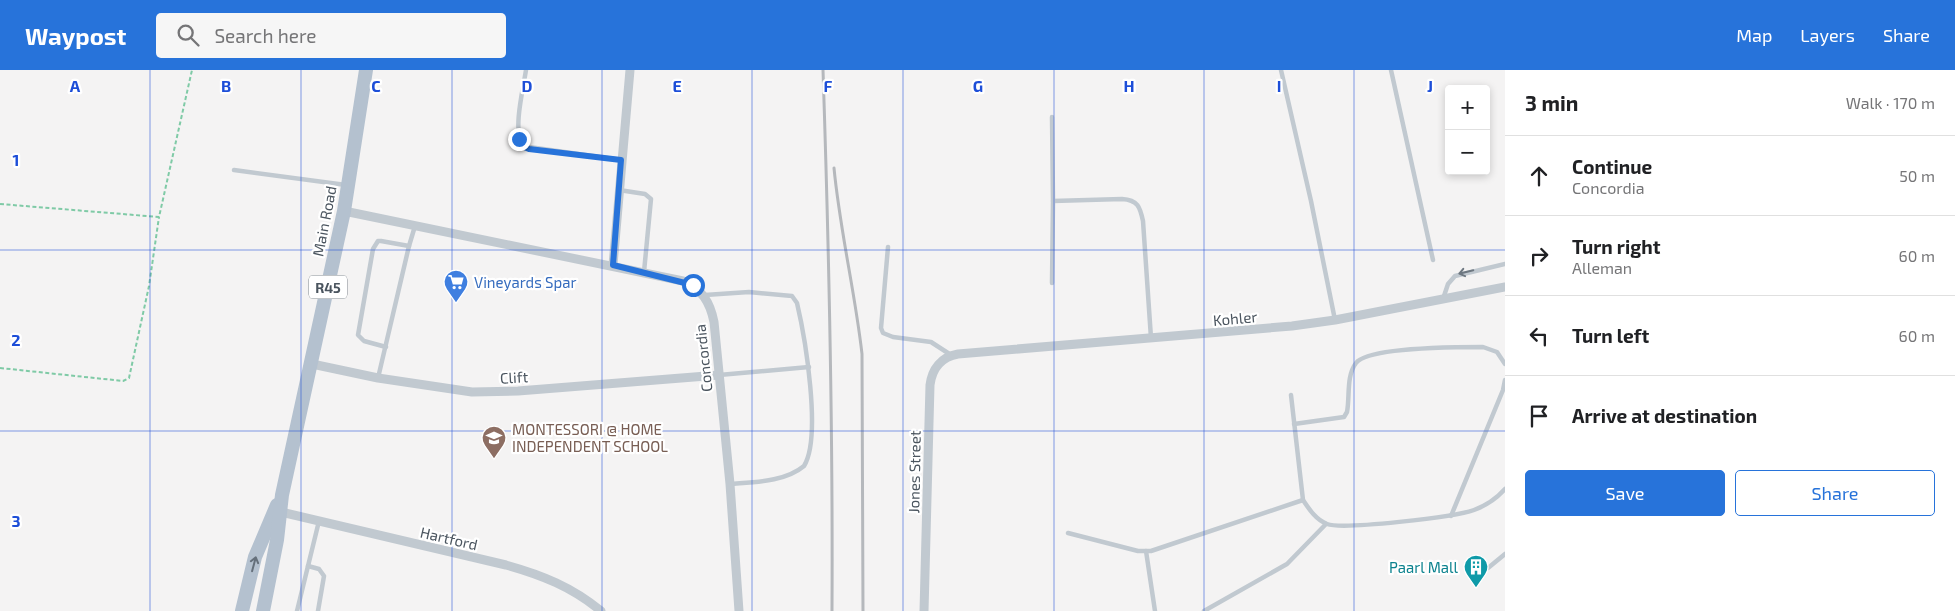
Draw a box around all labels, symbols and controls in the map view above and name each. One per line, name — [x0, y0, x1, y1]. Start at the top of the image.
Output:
search box — [156, 13, 506, 58]
text: Waypost — [25, 21, 126, 50]
icon: search — [174, 21, 202, 49]
text: Search here — [214, 24, 317, 47]
text: Map — [1736, 24, 1772, 46]
text: Layers — [1800, 24, 1855, 46]
text: Share — [1883, 24, 1930, 46]
text: A — [70, 76, 81, 95]
text: B — [221, 76, 231, 95]
text: C — [371, 76, 381, 95]
text: D — [522, 76, 533, 95]
text: E — [672, 76, 682, 95]
text: F — [824, 76, 833, 95]
text: G — [973, 76, 983, 95]
text: H — [1123, 76, 1135, 95]
text: I — [1277, 76, 1281, 95]
text: J — [1427, 76, 1433, 95]
map controls — [1445, 85, 1490, 175]
button: + — [1445, 85, 1490, 130]
text: 3 min — [1525, 90, 1578, 115]
text: Walk · 170 m — [1846, 93, 1935, 112]
route end — [508, 128, 531, 151]
button: − — [1445, 130, 1490, 175]
text: 1 — [13, 150, 19, 169]
text: Continue — [1572, 155, 1652, 178]
icon: ahead — [1525, 162, 1553, 190]
text: 50 m — [1899, 166, 1935, 185]
text: Concordia — [1572, 178, 1644, 197]
street label: Main Road — [308, 184, 340, 258]
text: Turn right — [1572, 235, 1660, 258]
icon: right — [1525, 242, 1553, 270]
text: 60 m — [1899, 246, 1935, 265]
text: Alleman — [1572, 258, 1632, 277]
one-way arrow — [1459, 268, 1475, 277]
supermarket icon: Vineyards Spar — [443, 269, 469, 303]
place label: Vineyards Spar — [474, 273, 576, 291]
route start — [682, 274, 705, 297]
road number: R45 — [309, 276, 347, 298]
street label: Kohler — [1212, 307, 1258, 329]
icon: left — [1525, 322, 1553, 350]
street label: Concordia — [690, 323, 716, 393]
text: Turn left — [1572, 324, 1649, 347]
text: 60 m — [1899, 326, 1935, 345]
text: 2 — [11, 330, 21, 349]
street label: Clift — [499, 367, 529, 387]
icon: arrive — [1525, 402, 1553, 430]
text: Arrive at destination — [1572, 404, 1757, 427]
place label: MONTESSORI @ HOME INDEPENDENT SCHOOL — [512, 420, 668, 455]
school or university icon: MONTESSORI @ HOME INDEPENDENT SCHOOL — [481, 425, 507, 459]
street label: Jones Street — [904, 430, 924, 514]
button: Save — [1525, 470, 1725, 516]
button: Share — [1735, 470, 1935, 516]
text: 3 — [11, 511, 21, 530]
street label: Hartford — [418, 523, 480, 553]
building icon: Paarl Mall — [1463, 554, 1489, 588]
one-way arrow — [249, 556, 259, 572]
place label: Paarl Mall — [1389, 558, 1459, 576]

